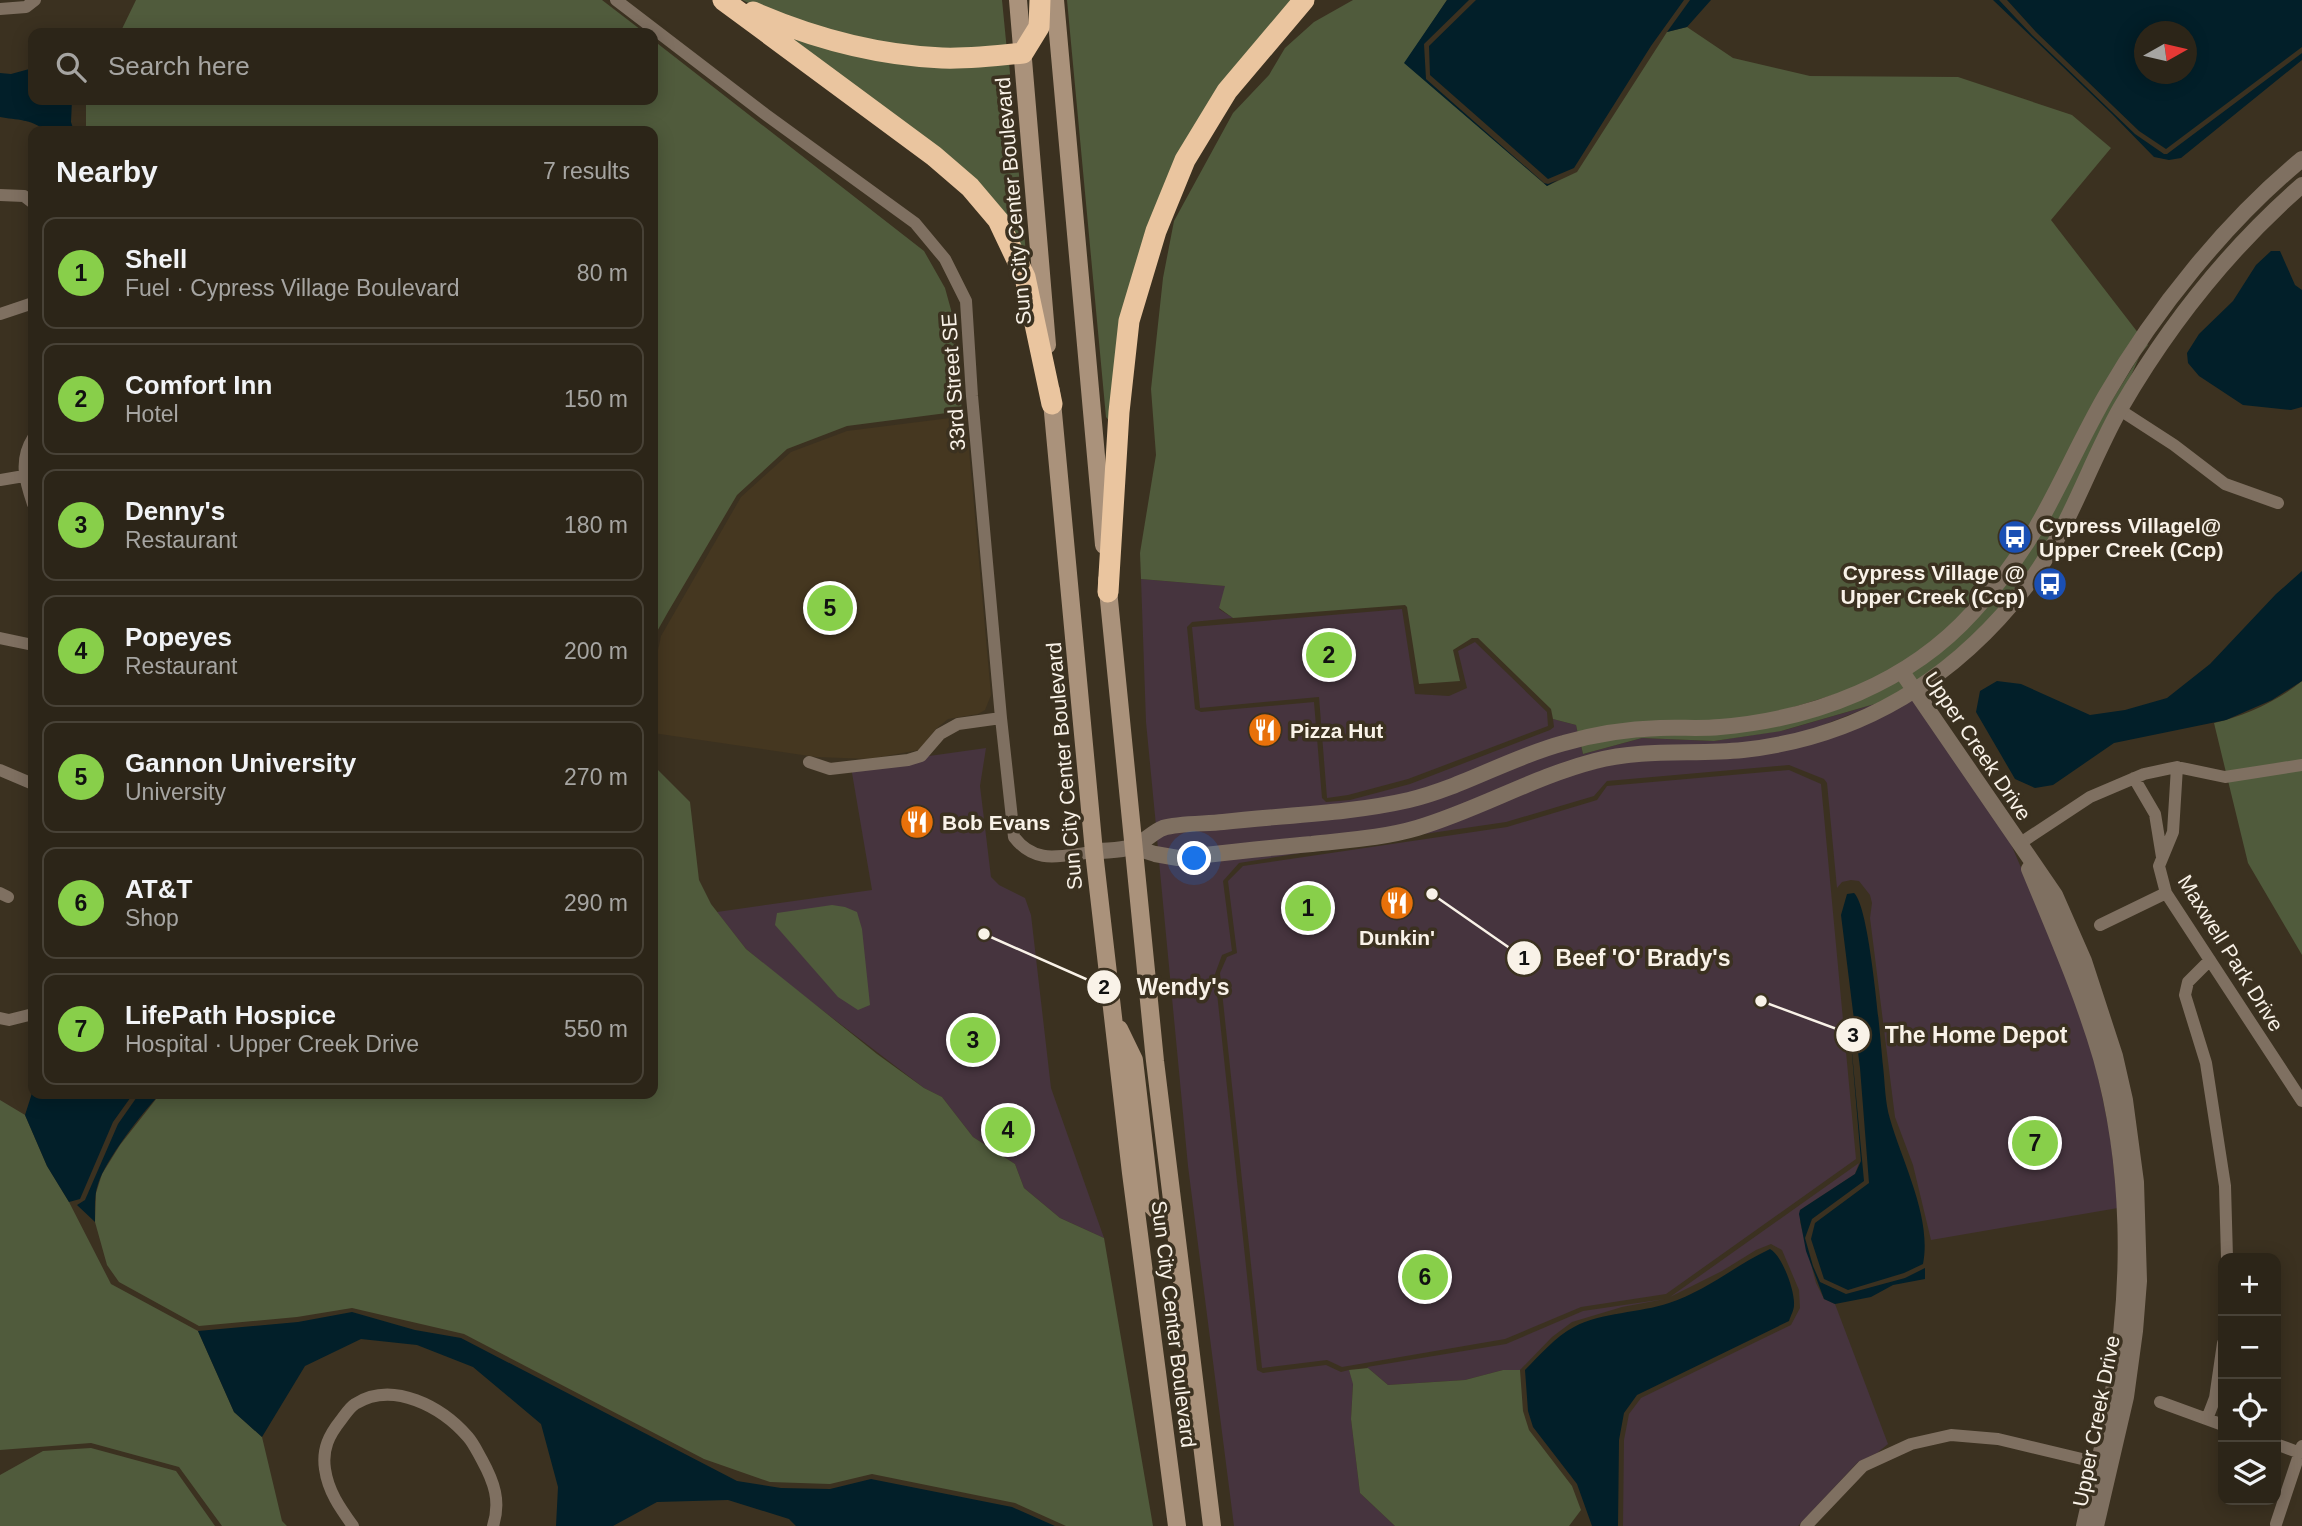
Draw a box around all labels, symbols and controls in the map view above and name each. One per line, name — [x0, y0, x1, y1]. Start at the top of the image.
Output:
north arrow — [2134, 21, 2197, 84]
search box — [28, 28, 658, 105]
icon: search — [52, 48, 90, 86]
text: Search here — [108, 51, 250, 81]
street label: Sun City Center Boulevard — [991, 76, 1035, 326]
text: Nearby — [56, 155, 158, 188]
text: 7 results — [543, 158, 630, 184]
text: Shell — [125, 244, 187, 274]
text: 1 — [75, 260, 87, 286]
text: 80 m — [577, 260, 628, 286]
text: Fuel · Cypress Village Boulevard — [125, 275, 460, 301]
street label: 33rd Street SE — [937, 312, 969, 452]
text: Comfort Inn — [125, 370, 272, 400]
text: 2 — [75, 386, 87, 412]
text: 150 m — [564, 386, 628, 412]
text: Hotel — [125, 401, 179, 427]
text: Denny's — [125, 496, 225, 526]
text: 3 — [75, 512, 87, 538]
text: 180 m — [564, 512, 628, 538]
place label: Cypress Villagel@ Upper Creek (Ccp) — [2039, 514, 2223, 561]
bus stop icon: Cypress Villagel@ Upper Creek (Ccp) — [1996, 518, 2034, 556]
text: Restaurant — [125, 527, 238, 553]
place label: Cypress Village @ Upper Creek (Ccp) — [1841, 561, 2025, 608]
bus stop icon: Cypress Village @ Upper Creek (Ccp) — [2031, 565, 2069, 603]
pin: 5 — [807, 582, 853, 634]
text: Popeyes — [125, 622, 232, 652]
pin: 2 — [1306, 629, 1352, 681]
text: 4 — [75, 638, 87, 664]
text: 200 m — [564, 638, 628, 664]
street label: Sun City Center Boulevard — [1042, 641, 1086, 891]
text: Restaurant — [125, 653, 238, 679]
street label: Upper Creek Drive — [1920, 667, 2036, 825]
restaurant icon: Pizza Hut — [1246, 711, 1284, 749]
place label: Pizza Hut — [1290, 719, 1383, 742]
text: Gannon University — [125, 748, 356, 778]
text: 5 — [75, 764, 87, 790]
text: 270 m — [564, 764, 628, 790]
text: University — [125, 779, 226, 805]
restaurant icon: Bob Evans — [898, 803, 936, 841]
place label: Bob Evans — [942, 811, 1051, 834]
your location — [1177, 841, 1211, 875]
street label: Maxwell Park Drive — [2174, 871, 2288, 1035]
text: AT&T — [125, 874, 192, 904]
pin: 1 — [1285, 882, 1331, 934]
restaurant icon: Dunkin' — [1378, 884, 1416, 922]
text: 6 — [75, 890, 87, 916]
text: 290 m — [564, 890, 628, 916]
text: Shop — [125, 905, 179, 931]
place label: Dunkin' — [1359, 926, 1435, 949]
callout: Beef 'O' Brady's — [1506, 936, 1744, 980]
text: Beef 'O' Brady's — [1556, 945, 1730, 971]
text: 1 — [1518, 946, 1530, 969]
callout: Wendy's — [1087, 965, 1243, 1009]
text: Wendy's — [1136, 974, 1230, 1000]
text: 2 — [1098, 975, 1110, 998]
text: LifePath Hospice — [125, 1000, 336, 1030]
callout: The Home Depot — [1835, 1013, 2081, 1057]
pin: 3 — [950, 1014, 996, 1066]
text: 7 — [75, 1016, 87, 1042]
text: 550 m — [564, 1016, 628, 1042]
text: The Home Depot — [1885, 1022, 2068, 1048]
text: 3 — [1847, 1023, 1859, 1046]
text: Hospital · Upper Creek Drive — [125, 1031, 419, 1057]
pin: 4 — [985, 1104, 1031, 1156]
pin: 7 — [2012, 1117, 2058, 1169]
street label: Sun City Center Boulevard — [1147, 1199, 1201, 1449]
pin: 6 — [1402, 1251, 1448, 1303]
map controls — [2218, 1253, 2281, 1505]
button: + — [2218, 1253, 2281, 1316]
button: − — [2218, 1316, 2281, 1379]
street label: Upper Creek Drive — [2068, 1333, 2124, 1509]
button: locate — [2218, 1379, 2281, 1442]
button: layers — [2218, 1442, 2281, 1505]

